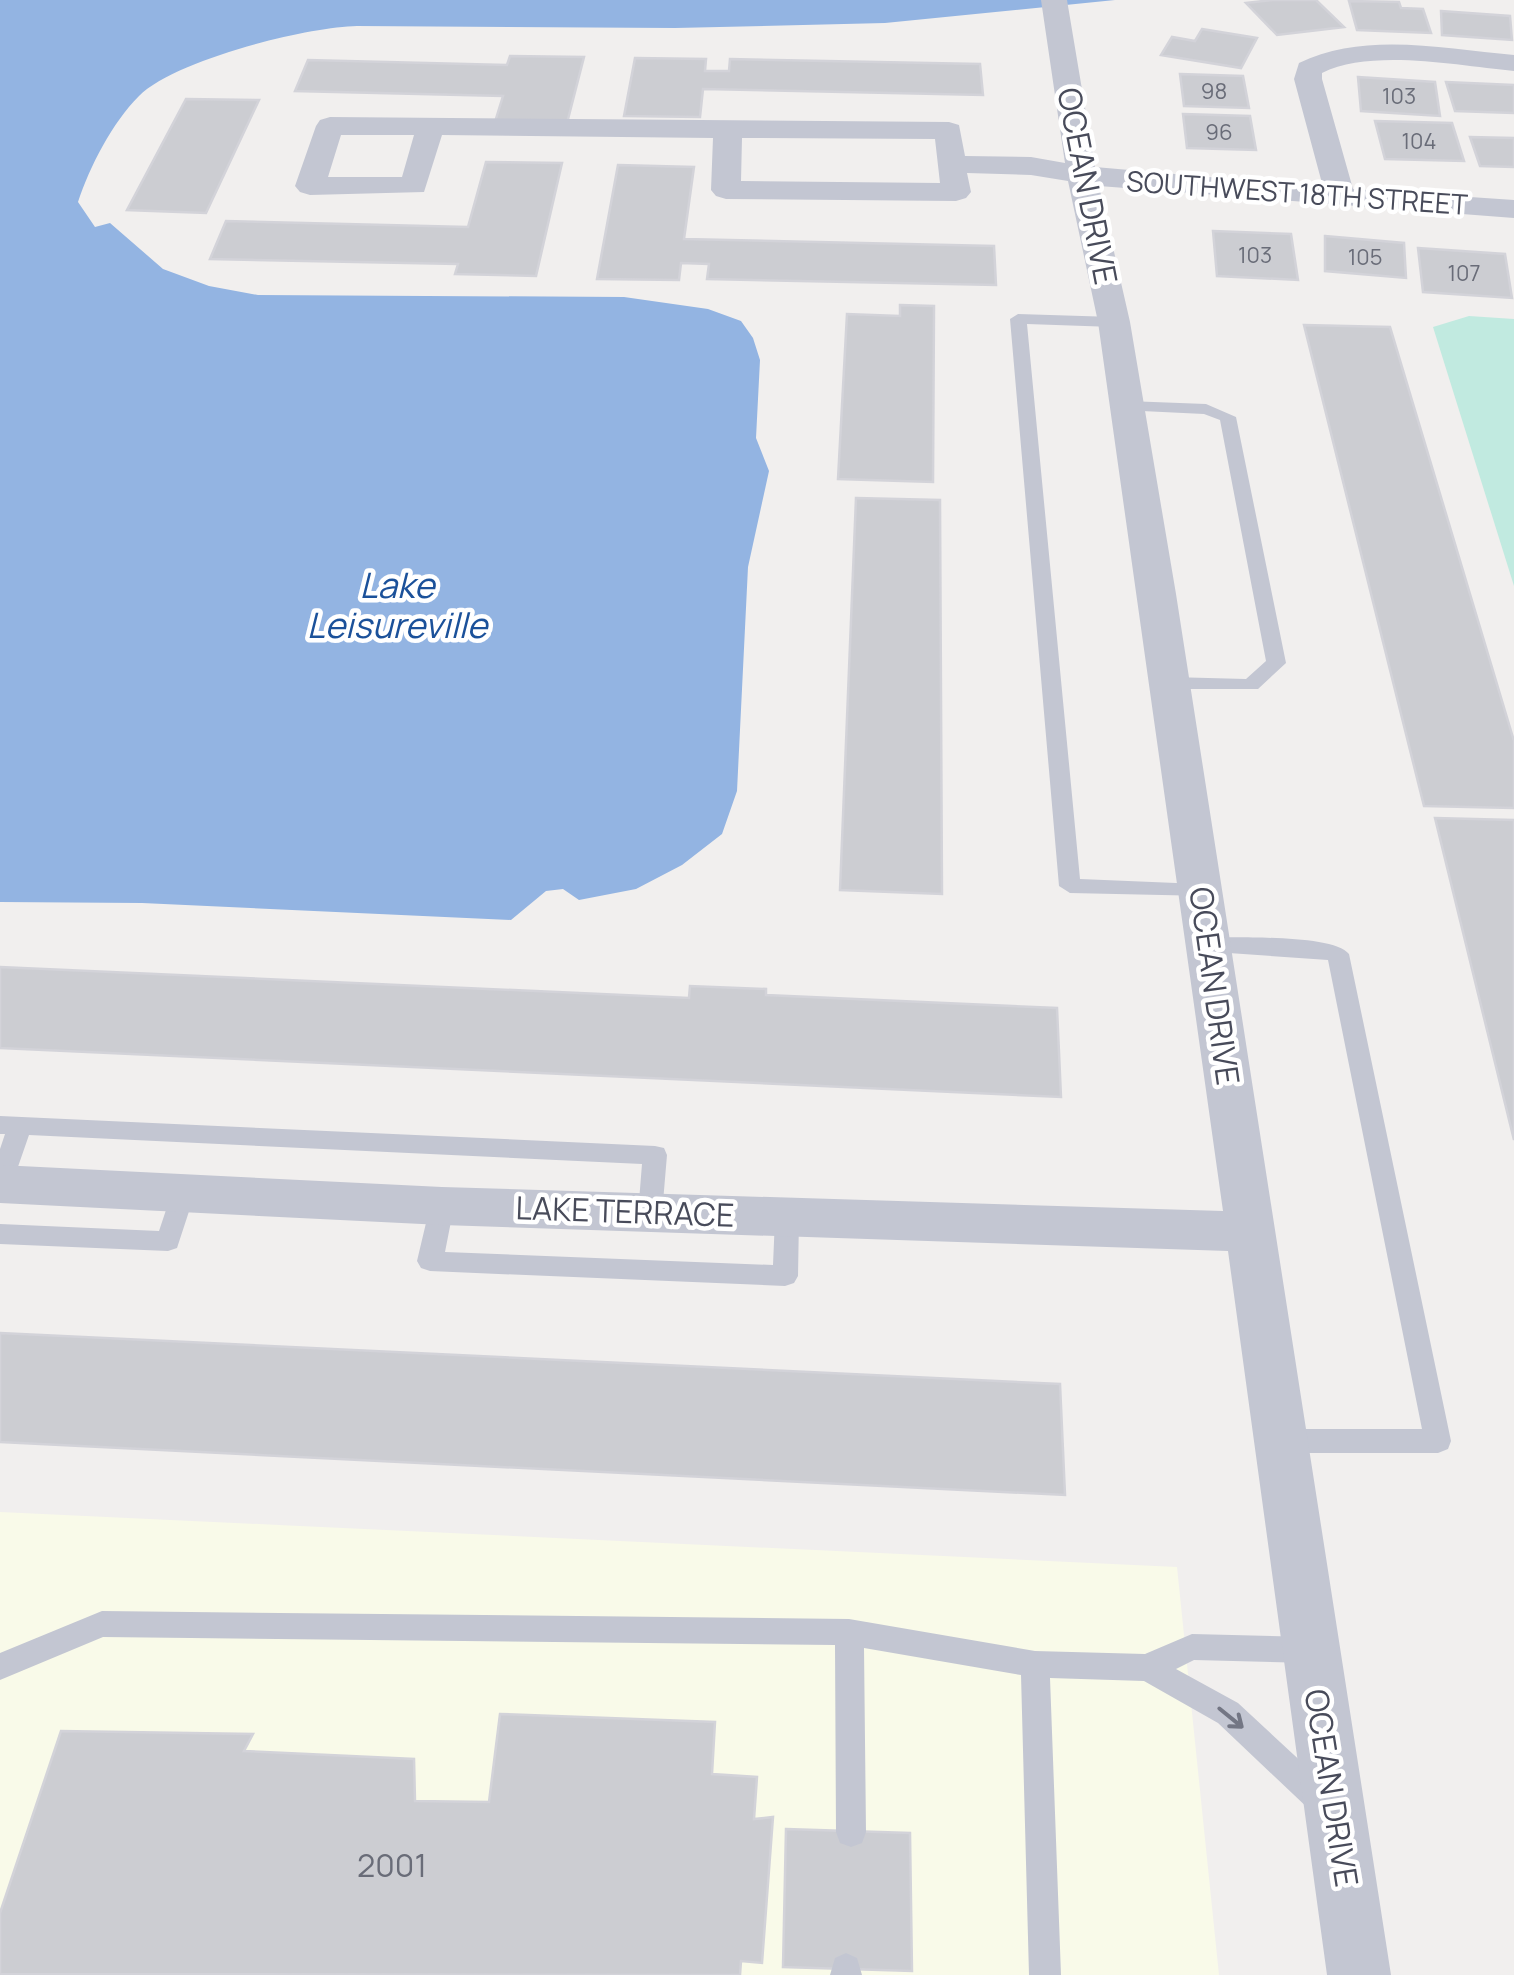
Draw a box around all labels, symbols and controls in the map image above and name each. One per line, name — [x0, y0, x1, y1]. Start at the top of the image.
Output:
house number: 98 — [1201, 76, 1227, 106]
house number: 103 — [1382, 81, 1416, 111]
street label: OCEAN DRIVE — [1047, 84, 1129, 288]
house number: 96 — [1205, 117, 1233, 147]
house number: 104 — [1402, 126, 1436, 156]
street label: SOUTHWEST 18TH STREET — [1125, 161, 1469, 223]
house number: 103 — [1238, 240, 1272, 270]
house number: 105 — [1348, 242, 1382, 272]
house number: 107 — [1447, 258, 1481, 288]
water label: Lake Leisureville — [307, 561, 490, 649]
street label: OCEAN DRIVE — [1179, 884, 1251, 1088]
street label: LAKE TERRACE — [515, 1185, 735, 1237]
street label: OCEAN DRIVE — [1295, 1686, 1369, 1890]
one-way arrow — [1217, 1706, 1243, 1728]
house number: 2001 — [357, 1843, 427, 1887]

